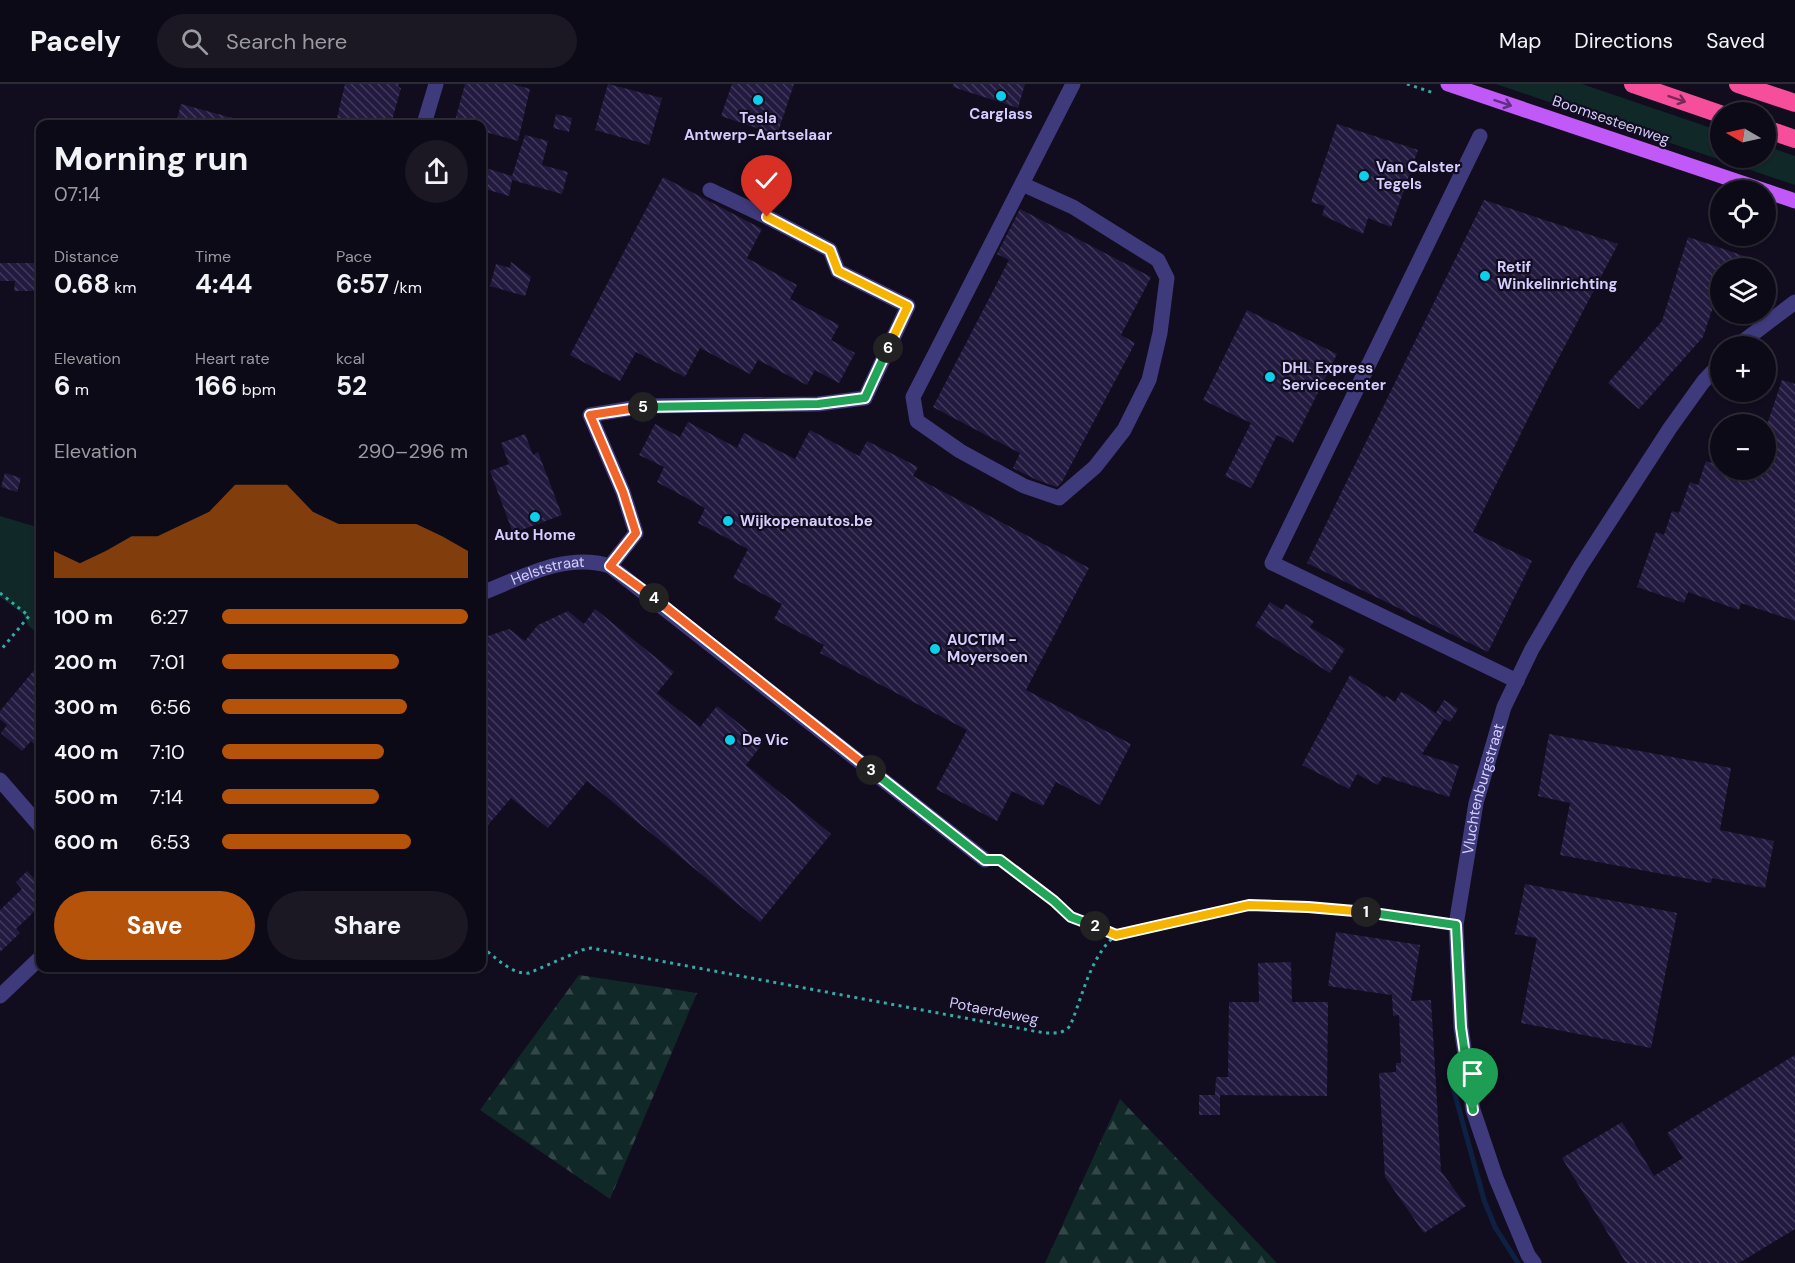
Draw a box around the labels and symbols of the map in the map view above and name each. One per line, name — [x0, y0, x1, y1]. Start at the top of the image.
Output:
marker: Carglass — [994, 89, 1008, 103]
street label: Boomsesteenweg — [1550, 91, 1672, 149]
marker: Tesla Antwerp-Aartselaar — [751, 93, 765, 107]
one-way arrow — [1667, 94, 1686, 105]
one-way arrow — [1493, 98, 1512, 109]
north arrow — [1710, 102, 1776, 168]
place label: Carglass — [969, 104, 1033, 124]
place label: Tesla Antwerp-Aartselaar — [684, 108, 832, 145]
pin — [741, 155, 792, 217]
place label: Van Calster Tegels — [1376, 157, 1460, 194]
marker: Van Calster Tegels — [1357, 169, 1371, 183]
place label: Retif Winkelinrichting — [1497, 257, 1618, 294]
marker: Retif Winkelinrichting — [1478, 269, 1492, 283]
pin: 6 — [873, 333, 903, 363]
place label: DHL Express Servicecenter — [1282, 358, 1386, 395]
marker: DHL Express Servicecenter — [1263, 370, 1277, 384]
pin: 5 — [628, 392, 658, 422]
marker: Auto Home — [528, 510, 542, 524]
place label: Wijkopenautos.be — [740, 511, 873, 531]
marker: Wijkopenautos.be — [721, 514, 735, 528]
place label: Auto Home — [494, 525, 576, 545]
street label: Helststraat — [508, 552, 585, 590]
pin: 4 — [639, 583, 669, 613]
place label: AUCTIM - Moyersoen — [947, 630, 1028, 667]
marker: AUCTIM - Moyersoen — [928, 642, 942, 656]
street label: Vluchtenburgstraat — [1458, 721, 1509, 856]
place label: De Vic — [742, 730, 789, 750]
marker: De Vic — [723, 733, 737, 747]
pin: 3 — [856, 755, 886, 785]
pin: 1 — [1351, 897, 1381, 927]
pin: 2 — [1080, 911, 1110, 941]
street label: Potaerdeweg — [948, 993, 1040, 1029]
pin — [1447, 1048, 1498, 1110]

